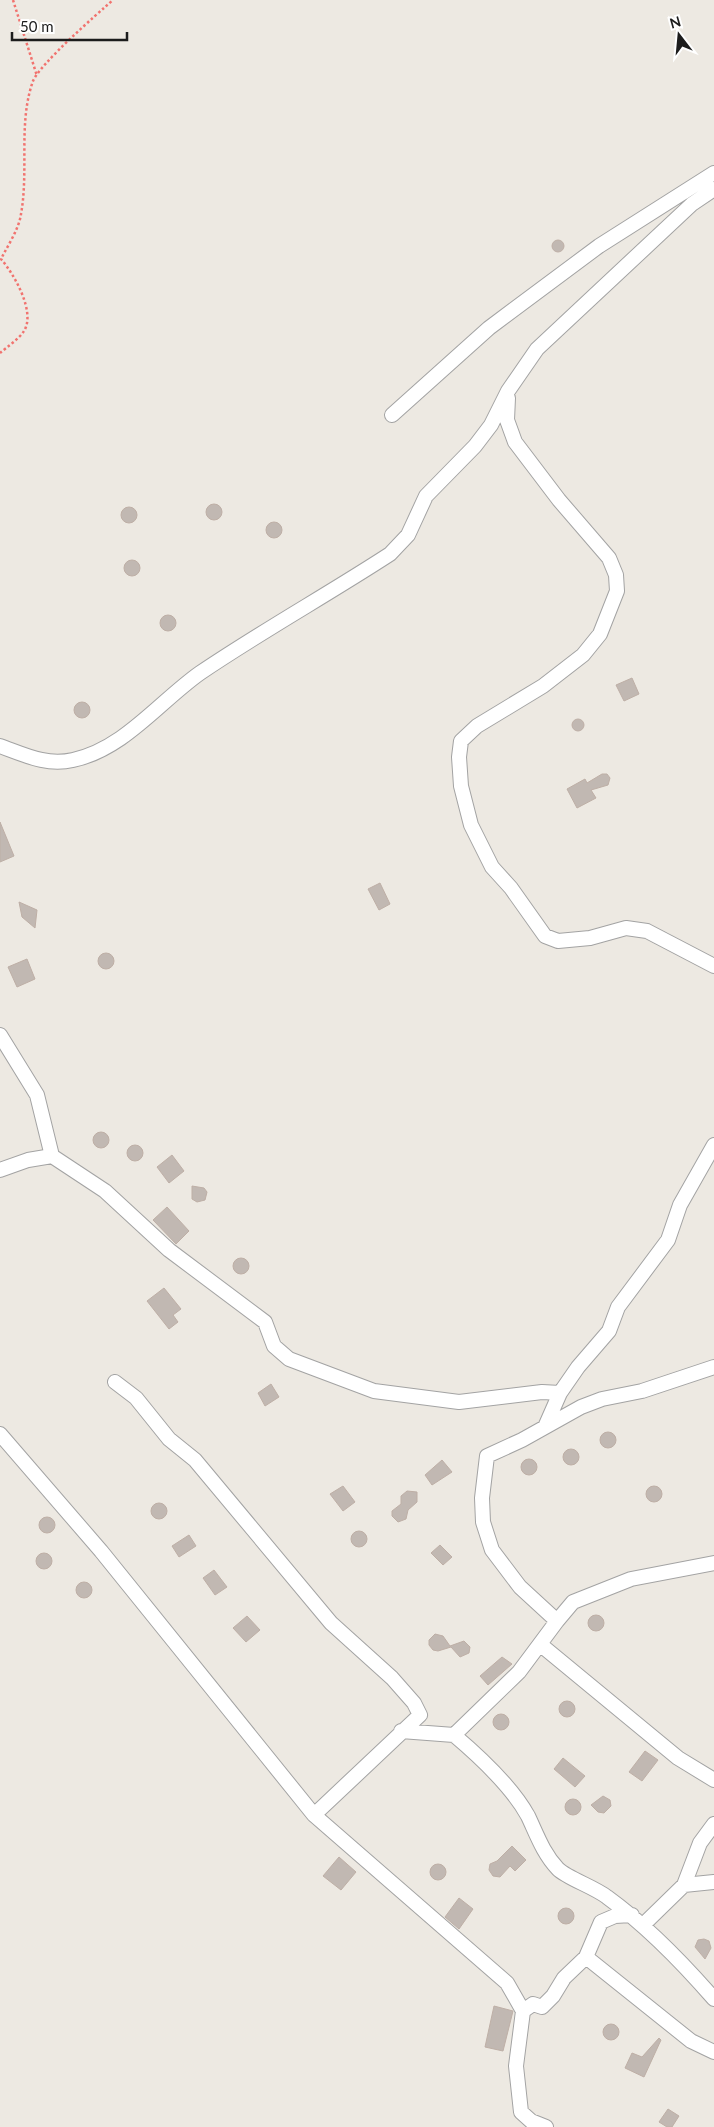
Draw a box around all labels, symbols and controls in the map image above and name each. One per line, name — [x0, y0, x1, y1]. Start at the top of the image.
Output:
scale bar — [12, 10, 128, 42]
north arrow — [654, 10, 704, 60]
text: N — [668, 12, 683, 32]
text: 50 m — [20, 17, 54, 35]

